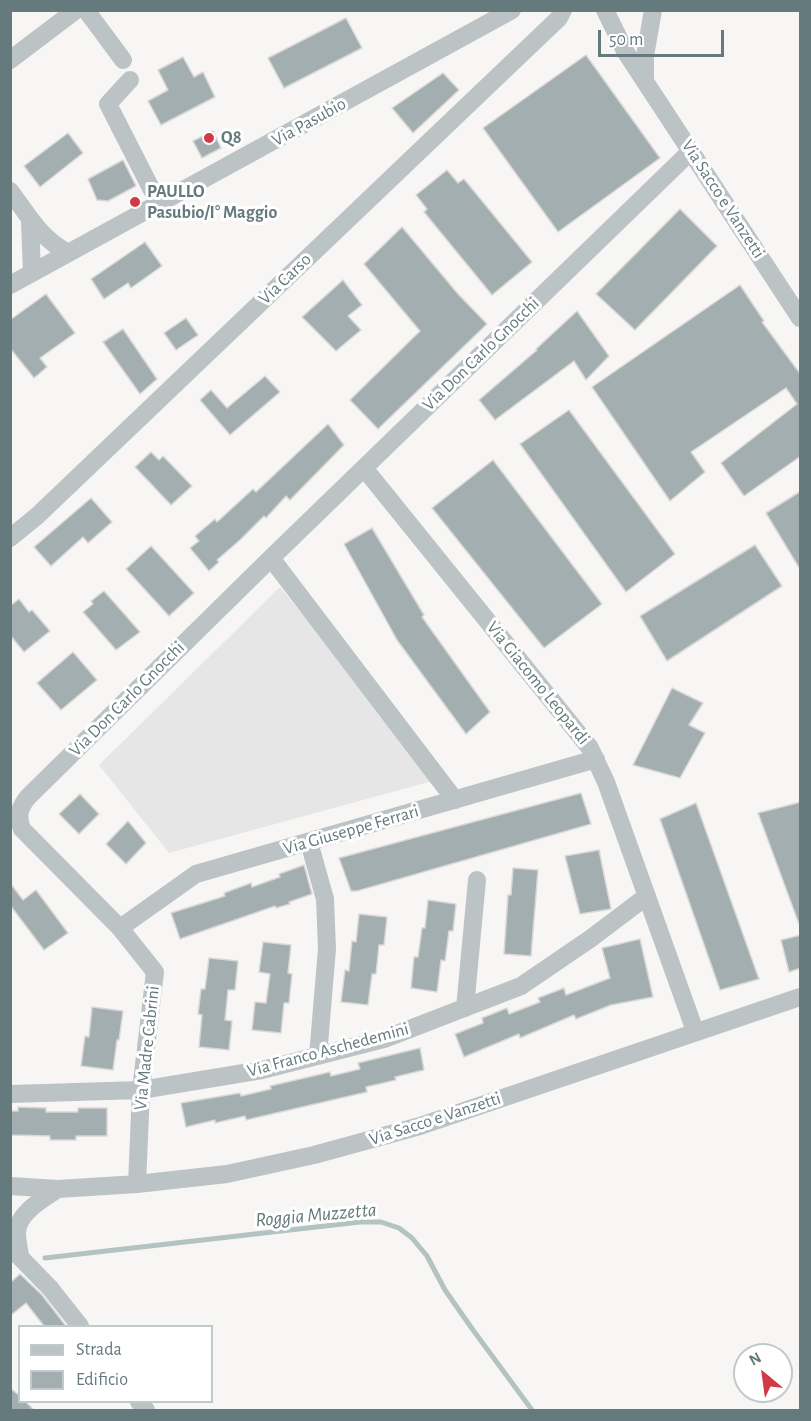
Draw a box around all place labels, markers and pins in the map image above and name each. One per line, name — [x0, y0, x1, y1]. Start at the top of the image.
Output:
place label: Q8 — [221, 127, 242, 149]
marker: Q8 — [202, 131, 216, 145]
place label: PAULLO Pasubio/I° Maggio — [147, 181, 277, 224]
marker: PAULLO Pasubio/I° Maggio — [128, 195, 142, 209]

